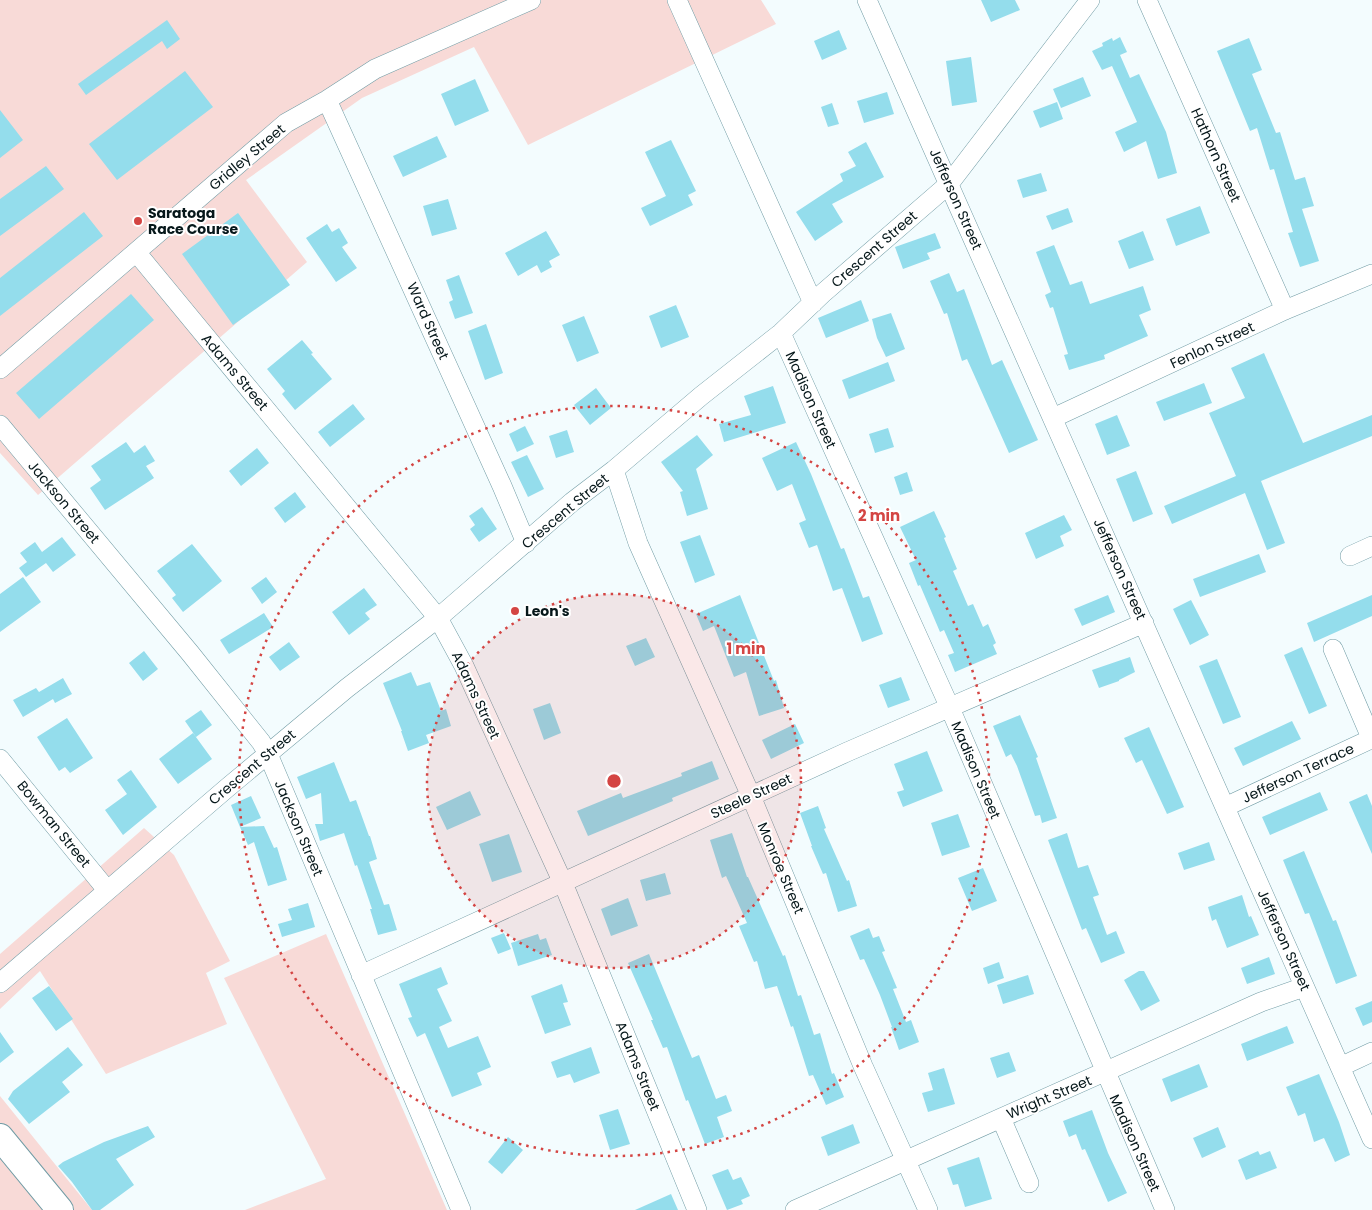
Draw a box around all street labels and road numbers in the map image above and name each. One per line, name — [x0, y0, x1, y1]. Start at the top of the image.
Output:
street label: Hathorn Street — [1186, 105, 1246, 205]
street label: Gridley Street — [205, 119, 289, 195]
street label: Jefferson Street — [925, 145, 987, 253]
street label: Crescent Street — [827, 206, 921, 292]
street label: Ward Street — [402, 279, 454, 363]
street label: Fenlon Street — [1167, 317, 1257, 373]
street label: Adams Street — [197, 329, 273, 415]
street label: Madison Street — [781, 348, 841, 452]
street label: Jackson Street — [23, 456, 105, 548]
street label: Crescent Street — [517, 469, 613, 553]
street label: Jefferson Street — [1089, 515, 1151, 623]
street label: Adams Street — [447, 648, 505, 742]
street label: Madison Street — [946, 718, 1006, 822]
street label: Crescent Street — [204, 725, 300, 809]
street label: Jefferson Terrace — [1239, 738, 1358, 808]
street label: Steele Street — [707, 768, 795, 824]
street label: Bowman Street — [13, 776, 95, 872]
street label: Jackson Street — [270, 777, 328, 879]
street label: Monroe Street — [753, 819, 809, 917]
street label: Jefferson Street — [1253, 886, 1315, 994]
street label: Adams Street — [611, 1018, 665, 1114]
street label: Wright Street — [1003, 1070, 1095, 1124]
street label: Madison Street — [1105, 1091, 1165, 1195]

